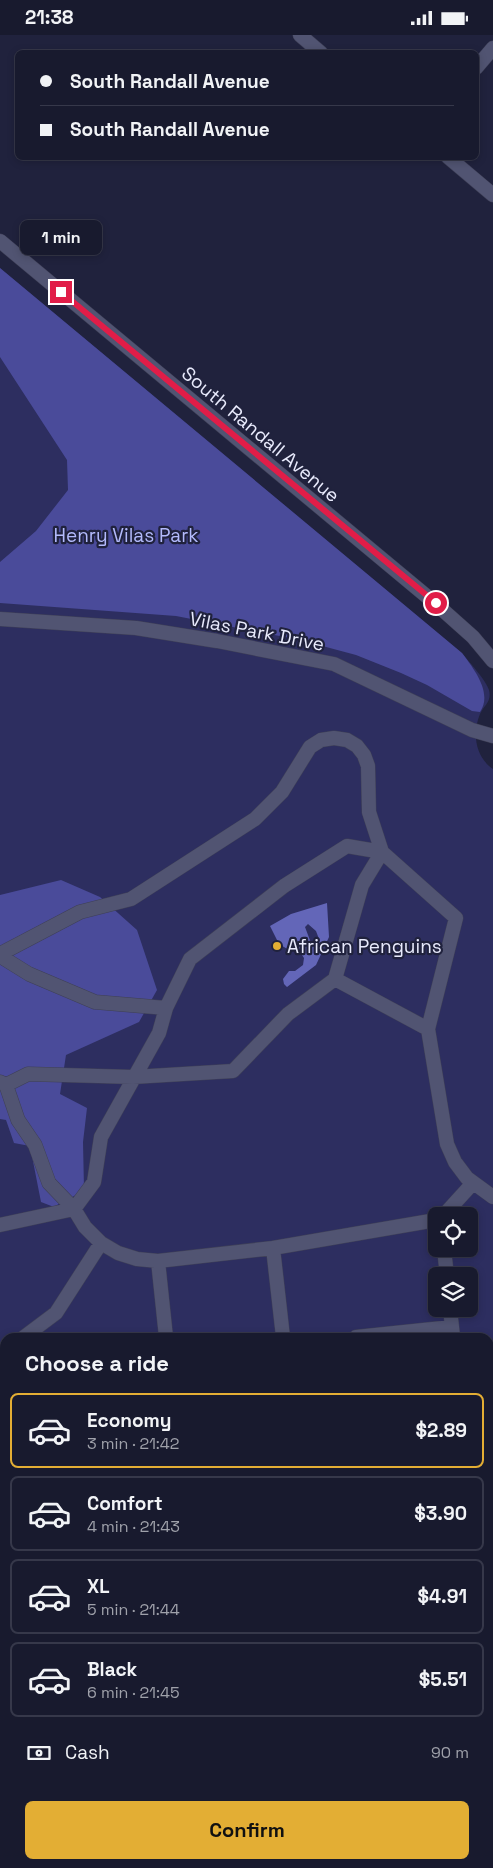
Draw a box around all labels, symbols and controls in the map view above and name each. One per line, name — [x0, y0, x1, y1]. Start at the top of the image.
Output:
text: 21:38 — [25, 5, 74, 30]
text: South Randall Avenue — [70, 69, 270, 94]
text: South Randall Avenue — [70, 117, 270, 142]
callout: 1 min — [20, 219, 102, 255]
text: 1 min — [41, 227, 81, 248]
route end — [50, 281, 72, 303]
street label: South Randall Avenue — [176, 361, 345, 508]
park label: Henry Vilas Park — [53, 523, 199, 548]
route start — [425, 592, 447, 614]
street label: Vilas Park Drive — [187, 606, 326, 657]
place label: African Penguins — [287, 934, 442, 959]
marker: African Penguins — [271, 940, 283, 952]
map controls — [428, 1207, 478, 1317]
button: locate — [428, 1207, 478, 1257]
button: layers — [428, 1267, 478, 1317]
text: Choose a ride — [25, 1349, 169, 1377]
icon: car — [27, 1408, 72, 1453]
text: Economy — [87, 1408, 171, 1433]
text: $2.89 — [415, 1418, 467, 1443]
text: 3 min · 21:42 — [87, 1433, 180, 1454]
icon: car — [27, 1491, 72, 1536]
text: Comfort — [87, 1491, 163, 1516]
text: $3.90 — [414, 1501, 467, 1526]
text: 4 min · 21:43 — [87, 1516, 180, 1537]
icon: car — [27, 1574, 72, 1619]
text: XL — [87, 1574, 110, 1599]
text: $4.91 — [417, 1584, 467, 1609]
text: 5 min · 21:44 — [87, 1599, 180, 1620]
icon: car — [27, 1657, 72, 1702]
text: Black — [87, 1657, 137, 1682]
text: $5.51 — [419, 1667, 467, 1692]
text: 6 min · 21:45 — [87, 1682, 180, 1703]
icon: cash — [25, 1739, 53, 1767]
text: Cash — [65, 1740, 110, 1765]
text: 90 m — [431, 1742, 469, 1763]
button: Confirm — [25, 1801, 469, 1859]

